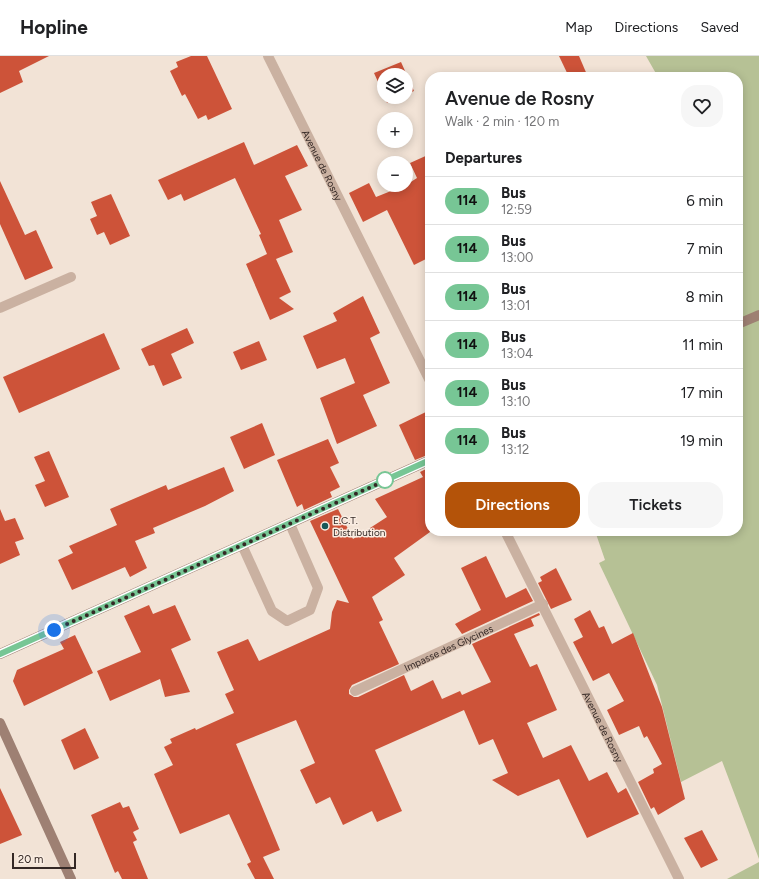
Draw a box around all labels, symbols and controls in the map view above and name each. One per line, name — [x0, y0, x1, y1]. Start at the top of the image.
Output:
text: Hopline — [20, 16, 88, 39]
text: Map — [565, 19, 593, 36]
text: Directions — [615, 19, 678, 36]
text: Saved — [700, 19, 739, 36]
map controls — [377, 68, 413, 192]
button: layers — [377, 68, 413, 104]
button: heart — [681, 85, 723, 127]
text: Avenue de Rosny — [445, 87, 594, 110]
button: + — [377, 112, 413, 148]
text: Walk · 2 min · 120 m — [445, 114, 559, 129]
street label: Avenue de Rosny — [299, 128, 346, 204]
text: Departures — [445, 149, 522, 167]
button: − — [377, 156, 413, 192]
text: Bus — [501, 184, 526, 202]
text: 114 — [457, 192, 477, 209]
text: 6 min — [686, 192, 723, 210]
text: 12:59 — [501, 202, 532, 217]
text: Bus — [501, 232, 526, 250]
text: 114 — [457, 240, 477, 257]
text: 7 min — [687, 240, 723, 258]
text: 13:00 — [501, 250, 533, 265]
text: Bus — [501, 280, 526, 298]
text: 114 — [457, 288, 477, 305]
text: 8 min — [685, 288, 723, 306]
text: 13:01 — [501, 298, 530, 313]
text: Bus — [501, 328, 526, 346]
text: 114 — [457, 336, 477, 353]
text: 11 min — [682, 336, 723, 354]
text: 13:04 — [501, 346, 533, 361]
text: Bus — [501, 376, 526, 394]
text: 114 — [457, 384, 477, 401]
text: 17 min — [680, 384, 723, 402]
text: 13:10 — [501, 394, 530, 409]
text: Bus — [501, 424, 526, 442]
text: 114 — [457, 432, 477, 449]
text: 19 min — [680, 432, 723, 450]
text: 13:12 — [501, 442, 529, 457]
unlabelled marker — [376, 471, 394, 489]
button: Directions — [445, 482, 580, 528]
button: Tickets — [588, 482, 723, 528]
place label: E.C.T. Distribution — [333, 514, 386, 539]
marker: E.C.T. Distribution — [320, 521, 330, 531]
your location — [44, 620, 64, 640]
street label: Impasse des Glycines — [402, 621, 495, 674]
street label: Avenue de Rosny — [580, 689, 626, 765]
scale bar — [12, 851, 76, 870]
text: 20 m — [18, 853, 43, 866]

